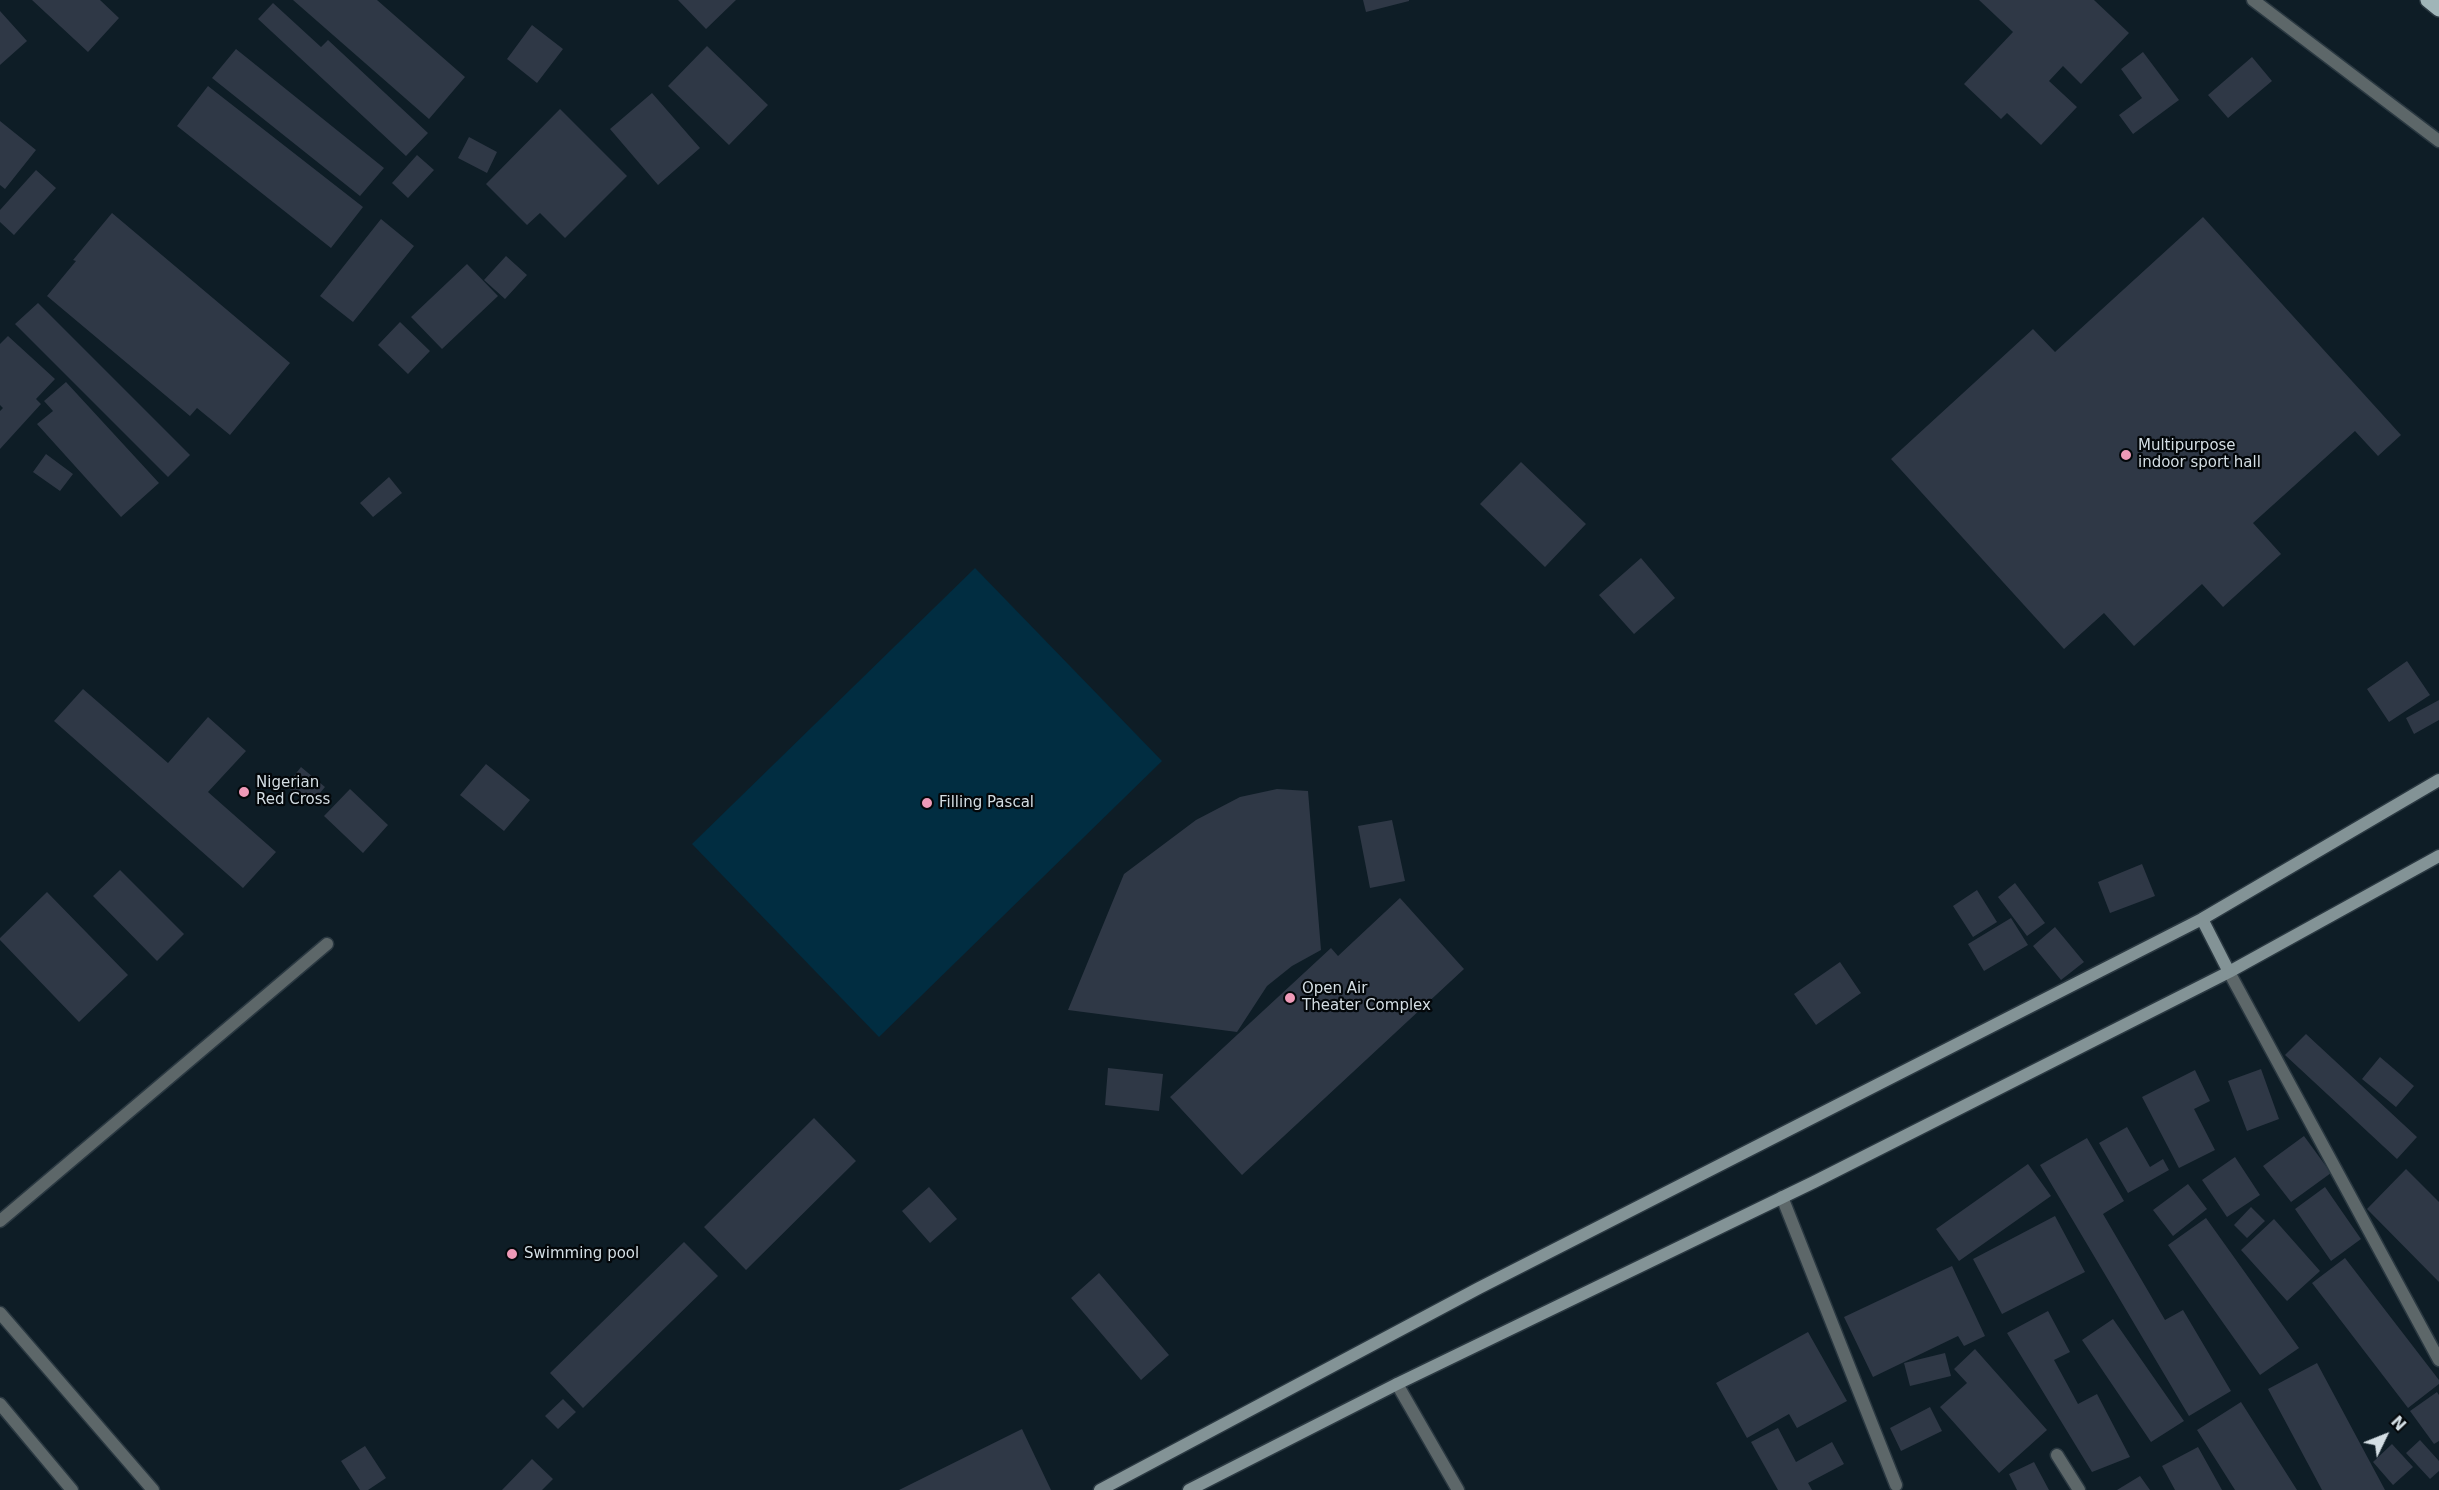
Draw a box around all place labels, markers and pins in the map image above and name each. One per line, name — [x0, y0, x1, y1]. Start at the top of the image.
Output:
place label: Multipurpose indoor sport hall — [2138, 437, 2261, 472]
marker: Multipurpose indoor sport hall — [2119, 448, 2133, 462]
place label: Nigerian Red Cross — [256, 774, 330, 809]
marker: Nigerian Red Cross — [237, 785, 251, 799]
place label: Filling Pascal — [939, 794, 1034, 812]
marker: Filling Pascal — [920, 796, 934, 810]
place label: Open Air Theater Complex — [1302, 980, 1431, 1015]
marker: Open Air Theater Complex — [1283, 991, 1297, 1005]
place label: Swimming pool — [524, 1245, 639, 1263]
marker: Swimming pool — [505, 1247, 519, 1261]

